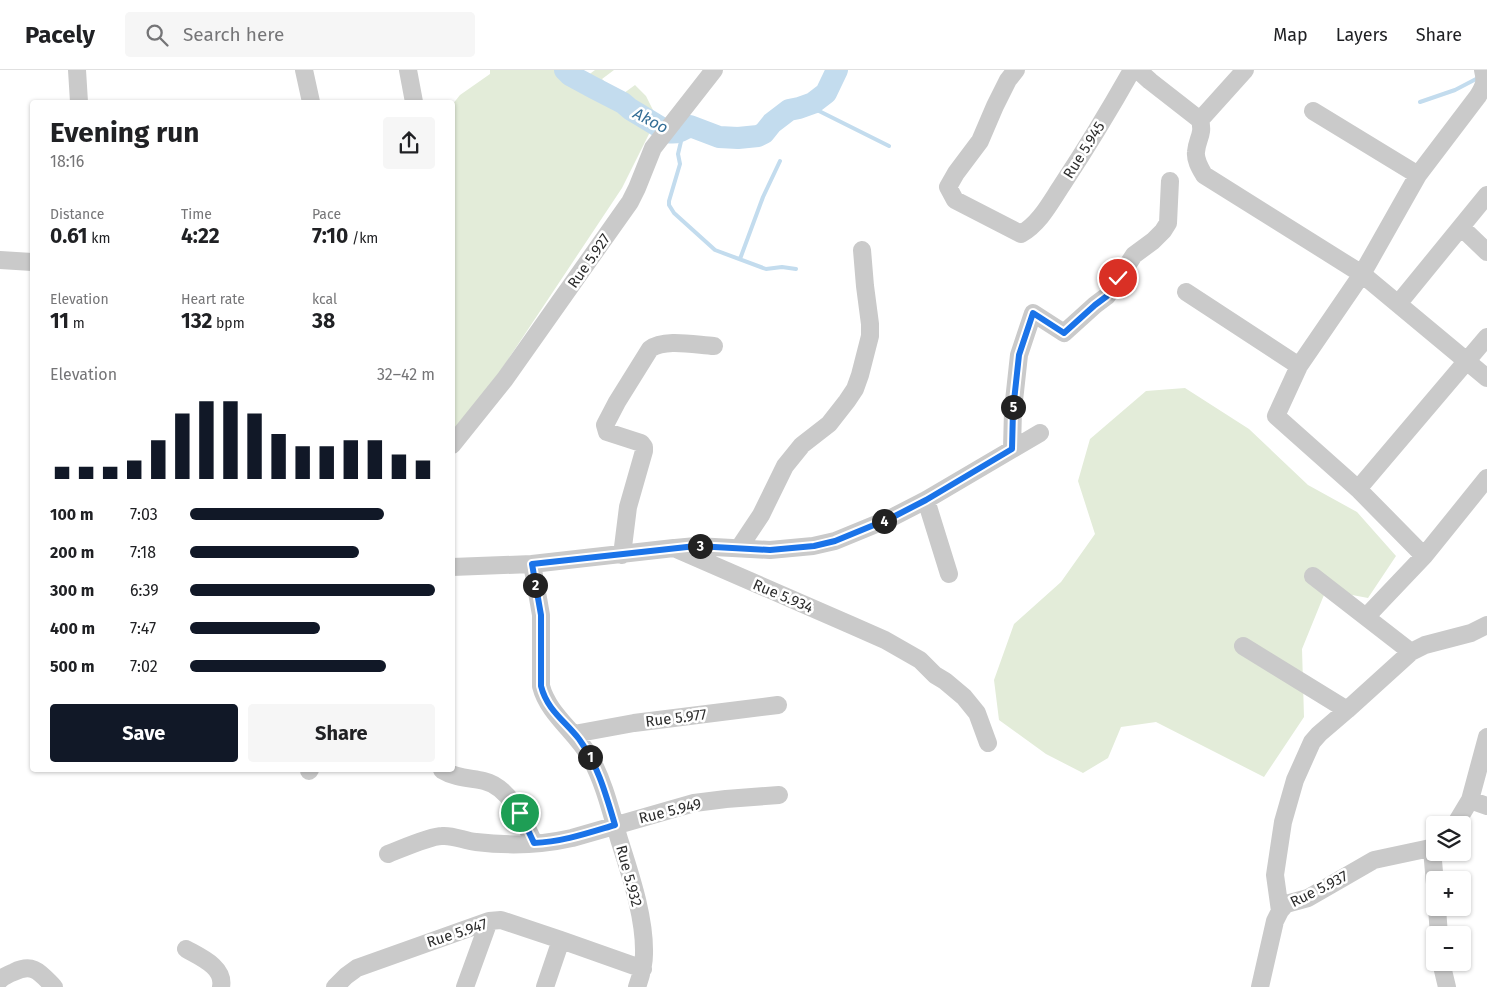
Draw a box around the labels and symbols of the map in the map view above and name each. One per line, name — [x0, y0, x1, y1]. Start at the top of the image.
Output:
water label: Akoo — [629, 103, 671, 137]
street label: Rue 5.945 — [1059, 118, 1109, 182]
street label: Rue 5.927 — [564, 230, 614, 292]
pin — [1097, 257, 1139, 299]
pin: 5 — [1000, 394, 1026, 420]
pin: 4 — [872, 508, 896, 534]
pin: 3 — [688, 534, 712, 558]
pin: 2 — [522, 572, 548, 598]
street label: Rue 5.934 — [750, 575, 816, 617]
street label: Rue 5.977 — [644, 705, 708, 731]
pin: 1 — [578, 744, 602, 770]
pin — [499, 792, 541, 834]
street label: Rue 5.949 — [637, 794, 703, 827]
street label: Rue 5.932 — [612, 843, 646, 909]
street label: Rue 5.937 — [1287, 867, 1351, 911]
street label: Rue 5.947 — [424, 915, 490, 951]

